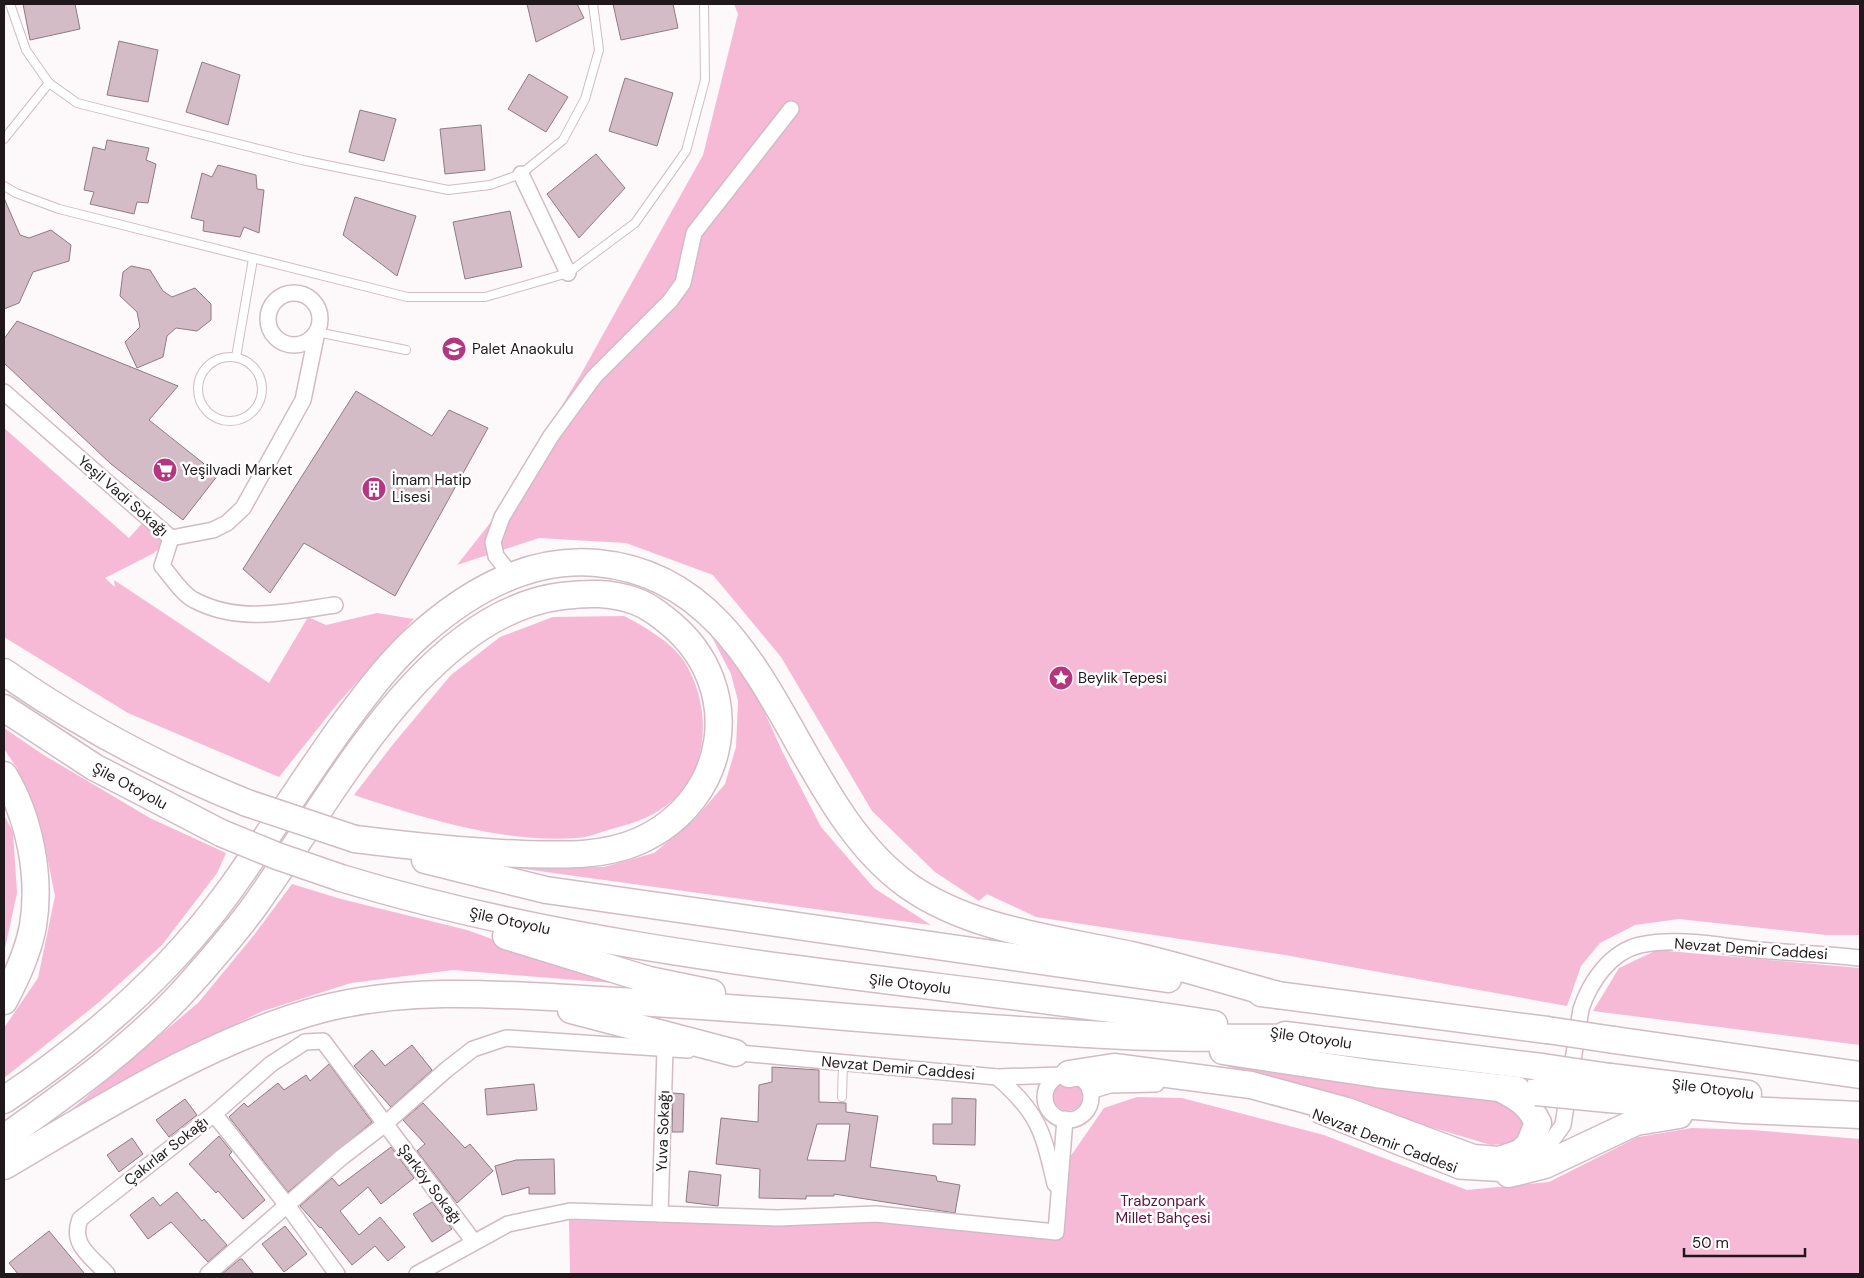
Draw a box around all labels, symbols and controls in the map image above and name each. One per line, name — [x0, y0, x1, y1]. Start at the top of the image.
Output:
school or university icon: Palet Anaokulu — [441, 336, 467, 362]
place label: Palet Anaokulu — [472, 339, 574, 359]
street label: Yeşil Vadi Sokağı — [74, 451, 172, 541]
supermarket icon: Yeşilvadi Market — [152, 457, 178, 483]
place label: Yeşilvadi Market — [182, 460, 293, 480]
place label: İmam Hatip Lisesi — [392, 470, 471, 507]
building icon: İmam Hatip Lisesi — [361, 476, 387, 502]
place icon: Beylik Tepesi — [1048, 665, 1074, 691]
place label: Beylik Tepesi — [1078, 668, 1167, 688]
street label: Şile Otoyolu — [89, 758, 171, 814]
street label: Şile Otoyolu — [468, 903, 552, 939]
street label: Nevzat Demir Caddesi — [1674, 934, 1828, 964]
street label: Şile Otoyolu — [868, 969, 952, 999]
street label: Şile Otoyolu — [1269, 1022, 1353, 1054]
street label: Nevzat Demir Caddesi — [820, 1051, 976, 1085]
street label: Şile Otoyolu — [1671, 1074, 1755, 1104]
street label: Yuva Sokağı — [652, 1090, 674, 1172]
street label: Nevzat Demir Caddesi — [1310, 1104, 1460, 1178]
street label: Çakırlar Sokağı — [120, 1112, 212, 1190]
street label: Şarköy Sokağı — [393, 1140, 467, 1228]
park label: Trabzonpark Millet Bahçesi — [1115, 1191, 1211, 1228]
scale bar — [1684, 1226, 1805, 1258]
text: 50 m — [1692, 1233, 1729, 1253]

